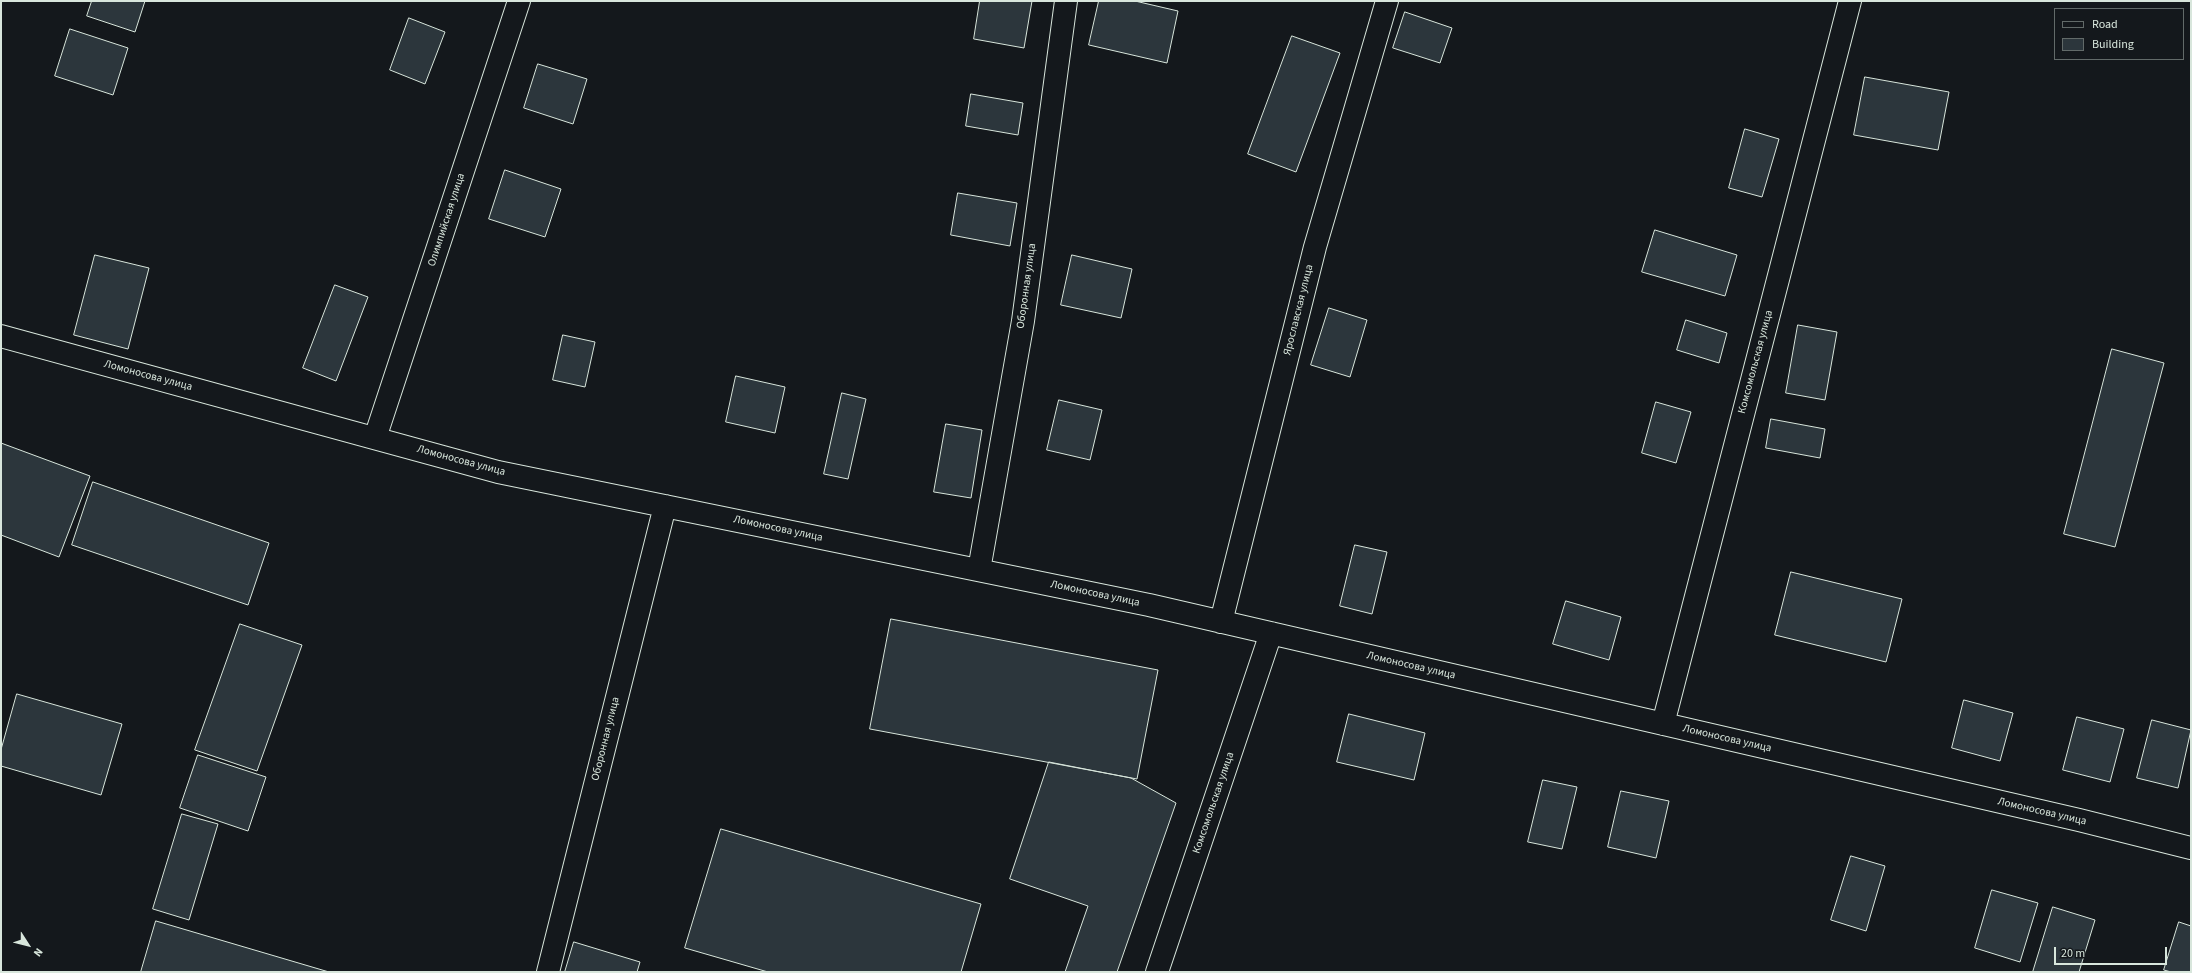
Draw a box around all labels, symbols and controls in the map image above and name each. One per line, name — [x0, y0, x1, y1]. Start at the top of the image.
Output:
legend — [2054, 8, 2184, 60]
text: Road — [2092, 16, 2118, 33]
text: Building — [2092, 36, 2134, 53]
street label: Олимпийская улица — [426, 172, 468, 268]
street label: Оборонная улица — [1014, 243, 1040, 329]
street label: Ярославская улица — [1281, 263, 1317, 357]
street label: Комсомольская улица — [1736, 309, 1776, 415]
street label: Ломоносова улица — [102, 358, 194, 394]
street label: Ломоносова улица — [415, 443, 507, 479]
street label: Ломоносова улица — [732, 513, 824, 545]
street label: Ломоносова улица — [1049, 578, 1141, 610]
street label: Ломоносова улица — [1365, 649, 1457, 683]
street label: Оборонная улица — [589, 696, 623, 782]
street label: Ломоносова улица — [1681, 722, 1773, 756]
street label: Комсомольская улица — [1190, 750, 1238, 856]
street label: Ломоносова улица — [1996, 795, 2088, 829]
north arrow — [8, 925, 48, 965]
scale bar — [2056, 939, 2169, 965]
text: N — [30, 945, 46, 960]
text: 20 m — [2061, 945, 2085, 962]

